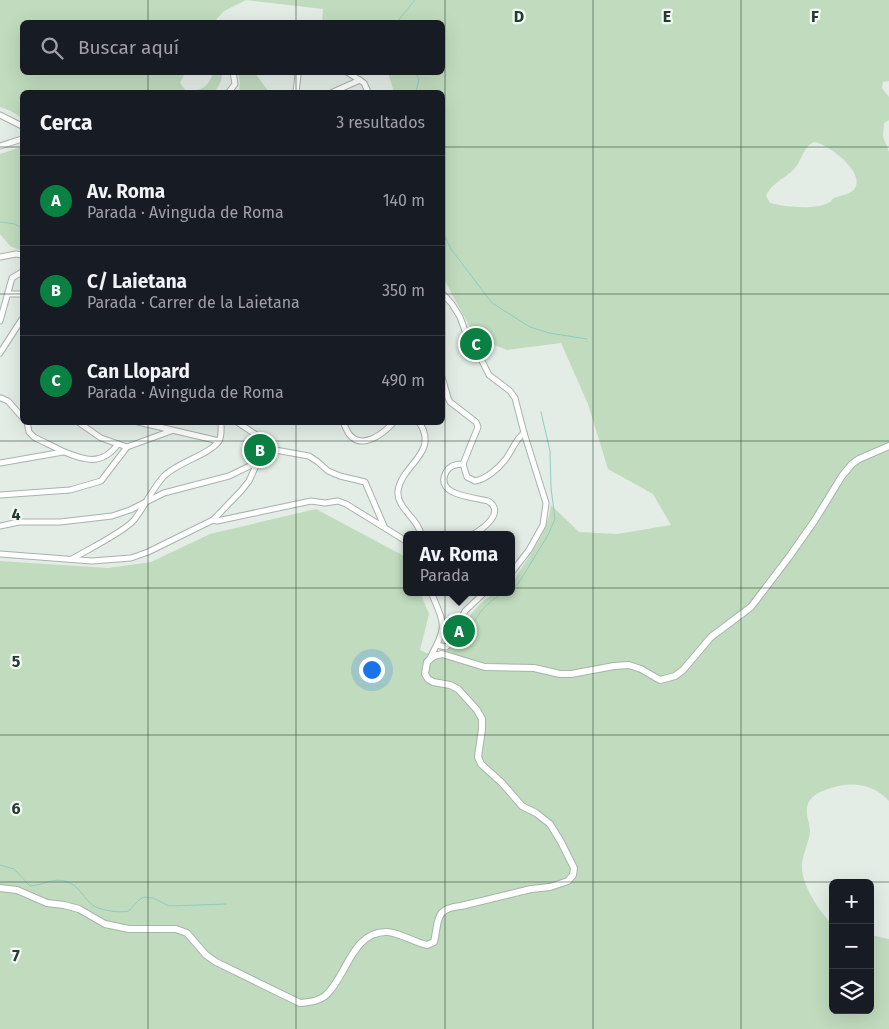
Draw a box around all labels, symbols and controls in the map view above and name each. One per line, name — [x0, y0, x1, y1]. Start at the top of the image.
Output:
text: D — [514, 7, 524, 26]
text: E — [663, 7, 671, 26]
text: F — [811, 7, 819, 26]
search box — [20, 20, 445, 75]
icon: search — [38, 34, 66, 62]
text: Buscar aquí — [78, 36, 179, 59]
text: Cerca — [40, 110, 92, 136]
text: 3 resultados — [336, 113, 425, 132]
text: Av. Roma — [87, 180, 165, 203]
text: A — [51, 191, 61, 210]
text: 140 m — [383, 191, 425, 210]
text: Parada · Avinguda de Roma — [87, 203, 284, 222]
text: C/ Laietana — [87, 270, 187, 293]
text: B — [51, 281, 61, 300]
text: 350 m — [382, 281, 425, 300]
text: Parada · Carrer de la Laietana — [87, 293, 300, 312]
pin: C — [460, 325, 492, 363]
text: Can Llopard — [87, 360, 190, 383]
text: C — [51, 371, 61, 390]
text: 490 m — [382, 371, 425, 390]
text: Parada · Avinguda de Roma — [87, 383, 284, 402]
pin: B — [244, 431, 276, 469]
text: 4 — [11, 505, 21, 524]
popup — [403, 531, 515, 596]
text: Av. Roma — [420, 543, 498, 566]
text: Parada — [420, 566, 470, 585]
pin: A — [443, 612, 475, 650]
text: 5 — [12, 652, 21, 671]
your location — [359, 657, 385, 683]
text: 6 — [11, 799, 21, 818]
map controls — [829, 879, 874, 1014]
button: + — [829, 879, 874, 924]
button: − — [829, 924, 874, 969]
text: 7 — [12, 946, 20, 965]
button: layers — [829, 969, 874, 1014]

